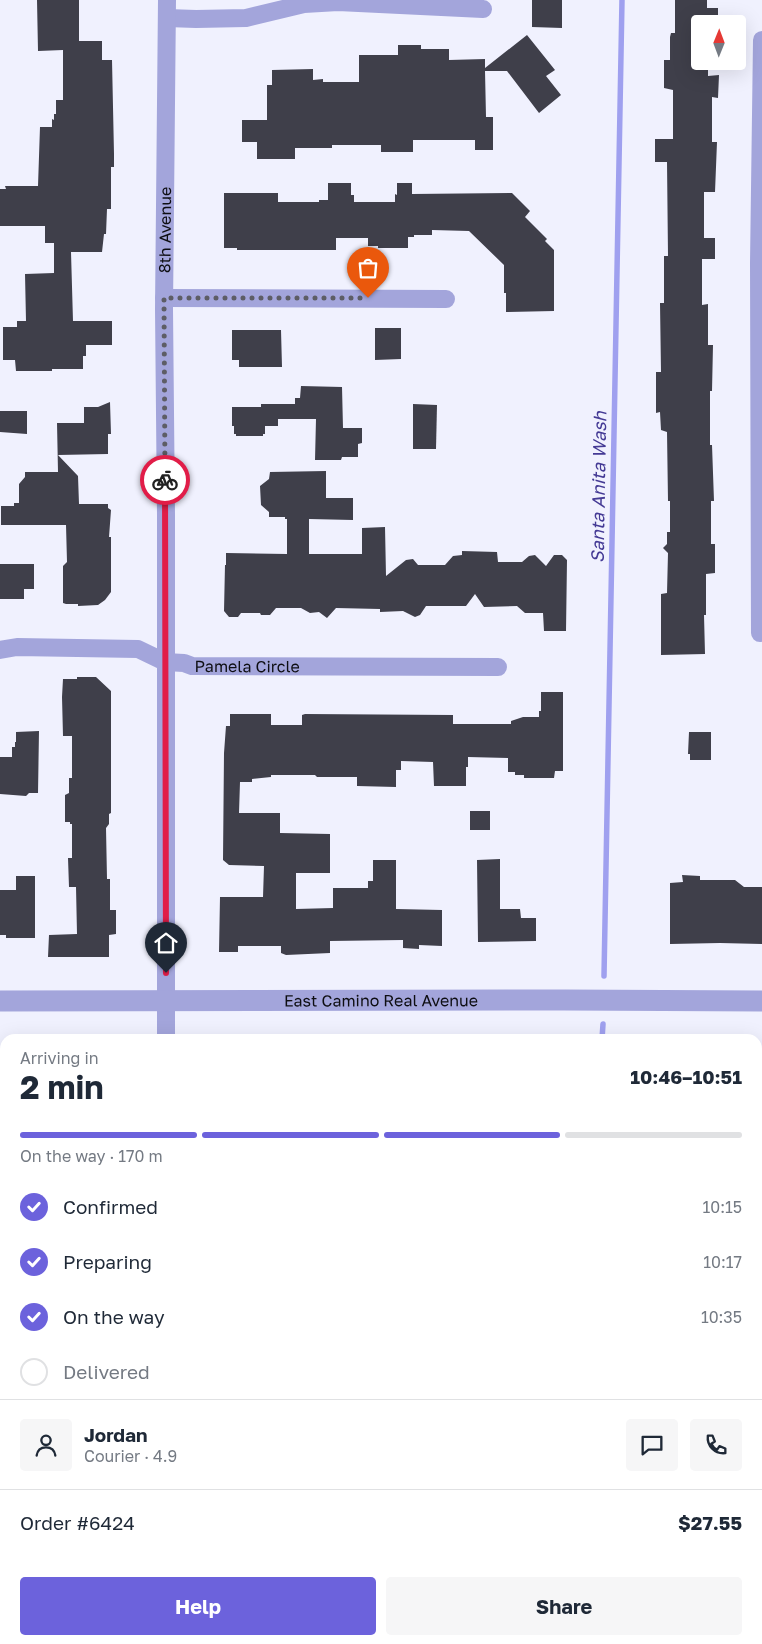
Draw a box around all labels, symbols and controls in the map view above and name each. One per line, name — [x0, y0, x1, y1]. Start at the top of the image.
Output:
north arrow — [691, 15, 746, 70]
map controls — [691, 15, 746, 70]
street label: 8th Avenue — [154, 187, 175, 273]
pin — [347, 247, 389, 298]
icon: bag — [354, 254, 382, 282]
water label: Santa Anita Wash — [586, 410, 610, 563]
courier — [140, 455, 190, 505]
icon: bike — [151, 466, 179, 494]
street label: Pamela Circle — [195, 656, 300, 676]
pin — [145, 922, 187, 973]
icon: home — [152, 929, 180, 957]
street label: East Camino Real Avenue — [284, 990, 478, 1010]
text: Arriving in — [20, 1048, 99, 1068]
text: 10:46–10:51 — [630, 1065, 742, 1088]
text: 2 min — [20, 1068, 104, 1106]
text: On the way · 170 m — [20, 1146, 163, 1166]
icon: check — [20, 1193, 48, 1221]
text: Confirmed — [63, 1195, 158, 1218]
text: 10:15 — [702, 1197, 742, 1217]
icon: check — [20, 1248, 48, 1276]
text: Preparing — [63, 1250, 152, 1273]
text: 10:17 — [703, 1252, 742, 1272]
icon: check — [20, 1303, 48, 1331]
text: On the way — [63, 1305, 165, 1328]
text: 10:35 — [701, 1307, 742, 1327]
text: Delivered — [63, 1360, 150, 1383]
button: person — [20, 1419, 72, 1471]
button: chat — [626, 1419, 678, 1471]
button: phone — [690, 1419, 742, 1471]
text: Jordan — [84, 1423, 148, 1446]
text: Courier · 4.9 — [84, 1446, 177, 1466]
text: Order #6424 — [20, 1511, 135, 1534]
text: $27.55 — [678, 1511, 742, 1534]
button: Help — [20, 1577, 376, 1635]
button: Share — [386, 1577, 742, 1635]

